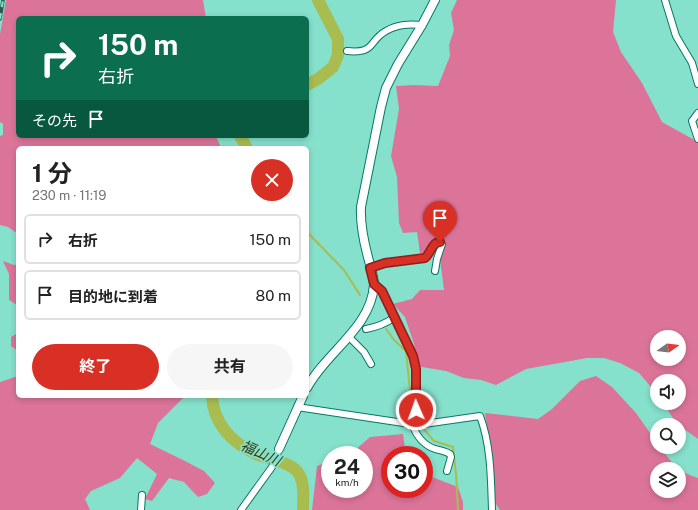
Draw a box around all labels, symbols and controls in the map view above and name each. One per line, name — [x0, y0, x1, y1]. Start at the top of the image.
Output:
text: 150 m — [98, 28, 178, 61]
icon: right — [32, 32, 84, 84]
text: 右折 — [98, 66, 134, 87]
icon: arrive — [85, 108, 107, 130]
text: その先 — [32, 112, 77, 129]
text: 1 分 — [32, 159, 72, 187]
button: close — [251, 159, 293, 201]
text: 230 m · 11:19 — [32, 188, 106, 203]
pin — [423, 201, 457, 242]
icon: arrive — [429, 207, 451, 229]
icon: right — [34, 228, 56, 250]
text: 150 m — [249, 231, 291, 248]
text: 右折 — [68, 232, 98, 249]
icon: arrive — [34, 284, 56, 306]
text: 80 m — [256, 287, 291, 304]
text: 目的地に到着 — [68, 288, 158, 305]
north arrow — [650, 330, 686, 366]
map controls — [650, 330, 686, 498]
button: 終了 — [32, 344, 159, 390]
button: 共有 — [167, 344, 293, 390]
button: sound — [650, 374, 686, 410]
position arrow — [395, 389, 437, 431]
button: search — [650, 418, 686, 454]
water label: 福山川 — [239, 437, 285, 470]
speed limit sign: 30 — [381, 446, 433, 498]
text: 24 — [334, 455, 360, 479]
button: layers — [650, 462, 686, 498]
text: km/h — [335, 476, 359, 488]

